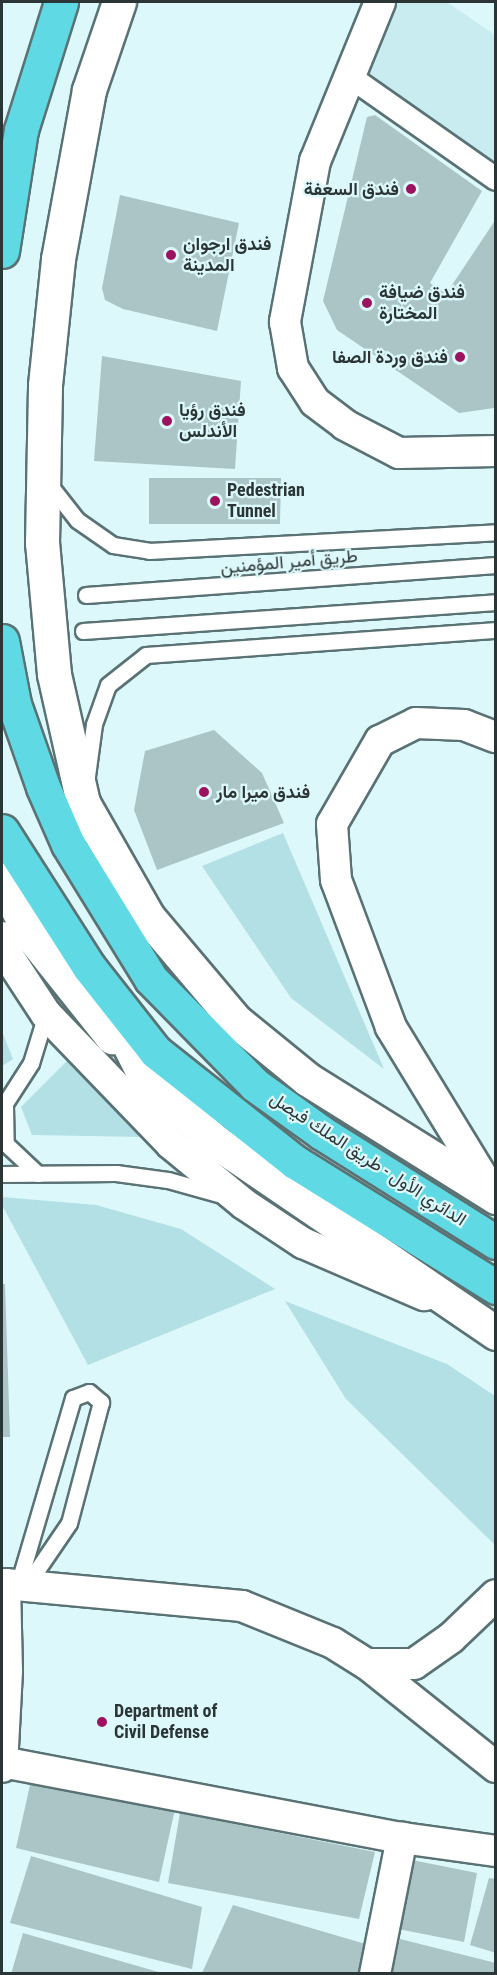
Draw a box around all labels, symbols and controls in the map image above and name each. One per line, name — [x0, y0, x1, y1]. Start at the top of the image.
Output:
place label: فندق السعفة — [304, 178, 399, 200]
marker: فندق السعفة — [404, 182, 418, 196]
place label: فندق ارجوان المدينة — [183, 234, 272, 276]
marker: فندق ارجوان المدينة — [164, 248, 178, 262]
place label: فندق ضيافة المختارة — [379, 282, 465, 324]
marker: فندق ضيافة المختارة — [360, 296, 374, 310]
place label: فندق وردة الصفا — [332, 346, 448, 368]
marker: فندق وردة الصفا — [453, 350, 467, 364]
place label: فندق رؤيا الأندلس — [179, 400, 246, 442]
marker: فندق رؤيا الأندلس — [160, 414, 174, 428]
place label: Pedestrian Tunnel — [227, 480, 305, 522]
marker: Pedestrian Tunnel — [208, 494, 222, 508]
street label: طريق أمير المؤمنين — [219, 545, 359, 579]
place label: فندق ميرا مار — [216, 781, 310, 803]
marker: فندق ميرا مار — [197, 785, 211, 799]
street label: الدائري الأول - طريق الملك فيصل — [266, 1087, 470, 1231]
place label: Department of Civil Defense — [114, 1701, 217, 1744]
marker: Department of Civil Defense — [95, 1715, 109, 1729]

